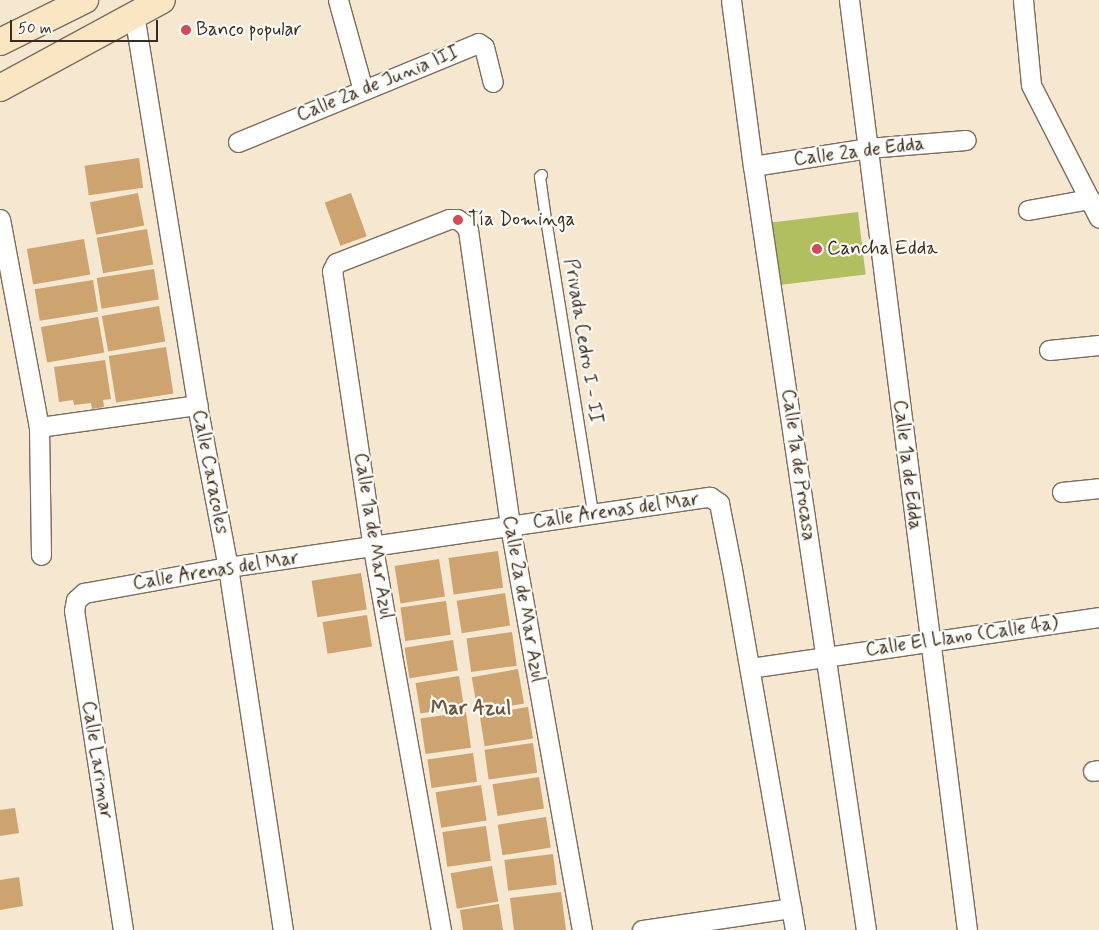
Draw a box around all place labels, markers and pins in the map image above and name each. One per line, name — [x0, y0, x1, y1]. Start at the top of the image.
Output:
place label: Banco popular — [196, 19, 303, 41]
marker: Banco popular — [180, 24, 192, 36]
place label: Tía Dominga — [468, 209, 577, 231]
marker: Tía Dominga — [452, 214, 464, 226]
place label: Cancha Edda — [827, 238, 933, 260]
marker: Cancha Edda — [811, 243, 823, 255]

